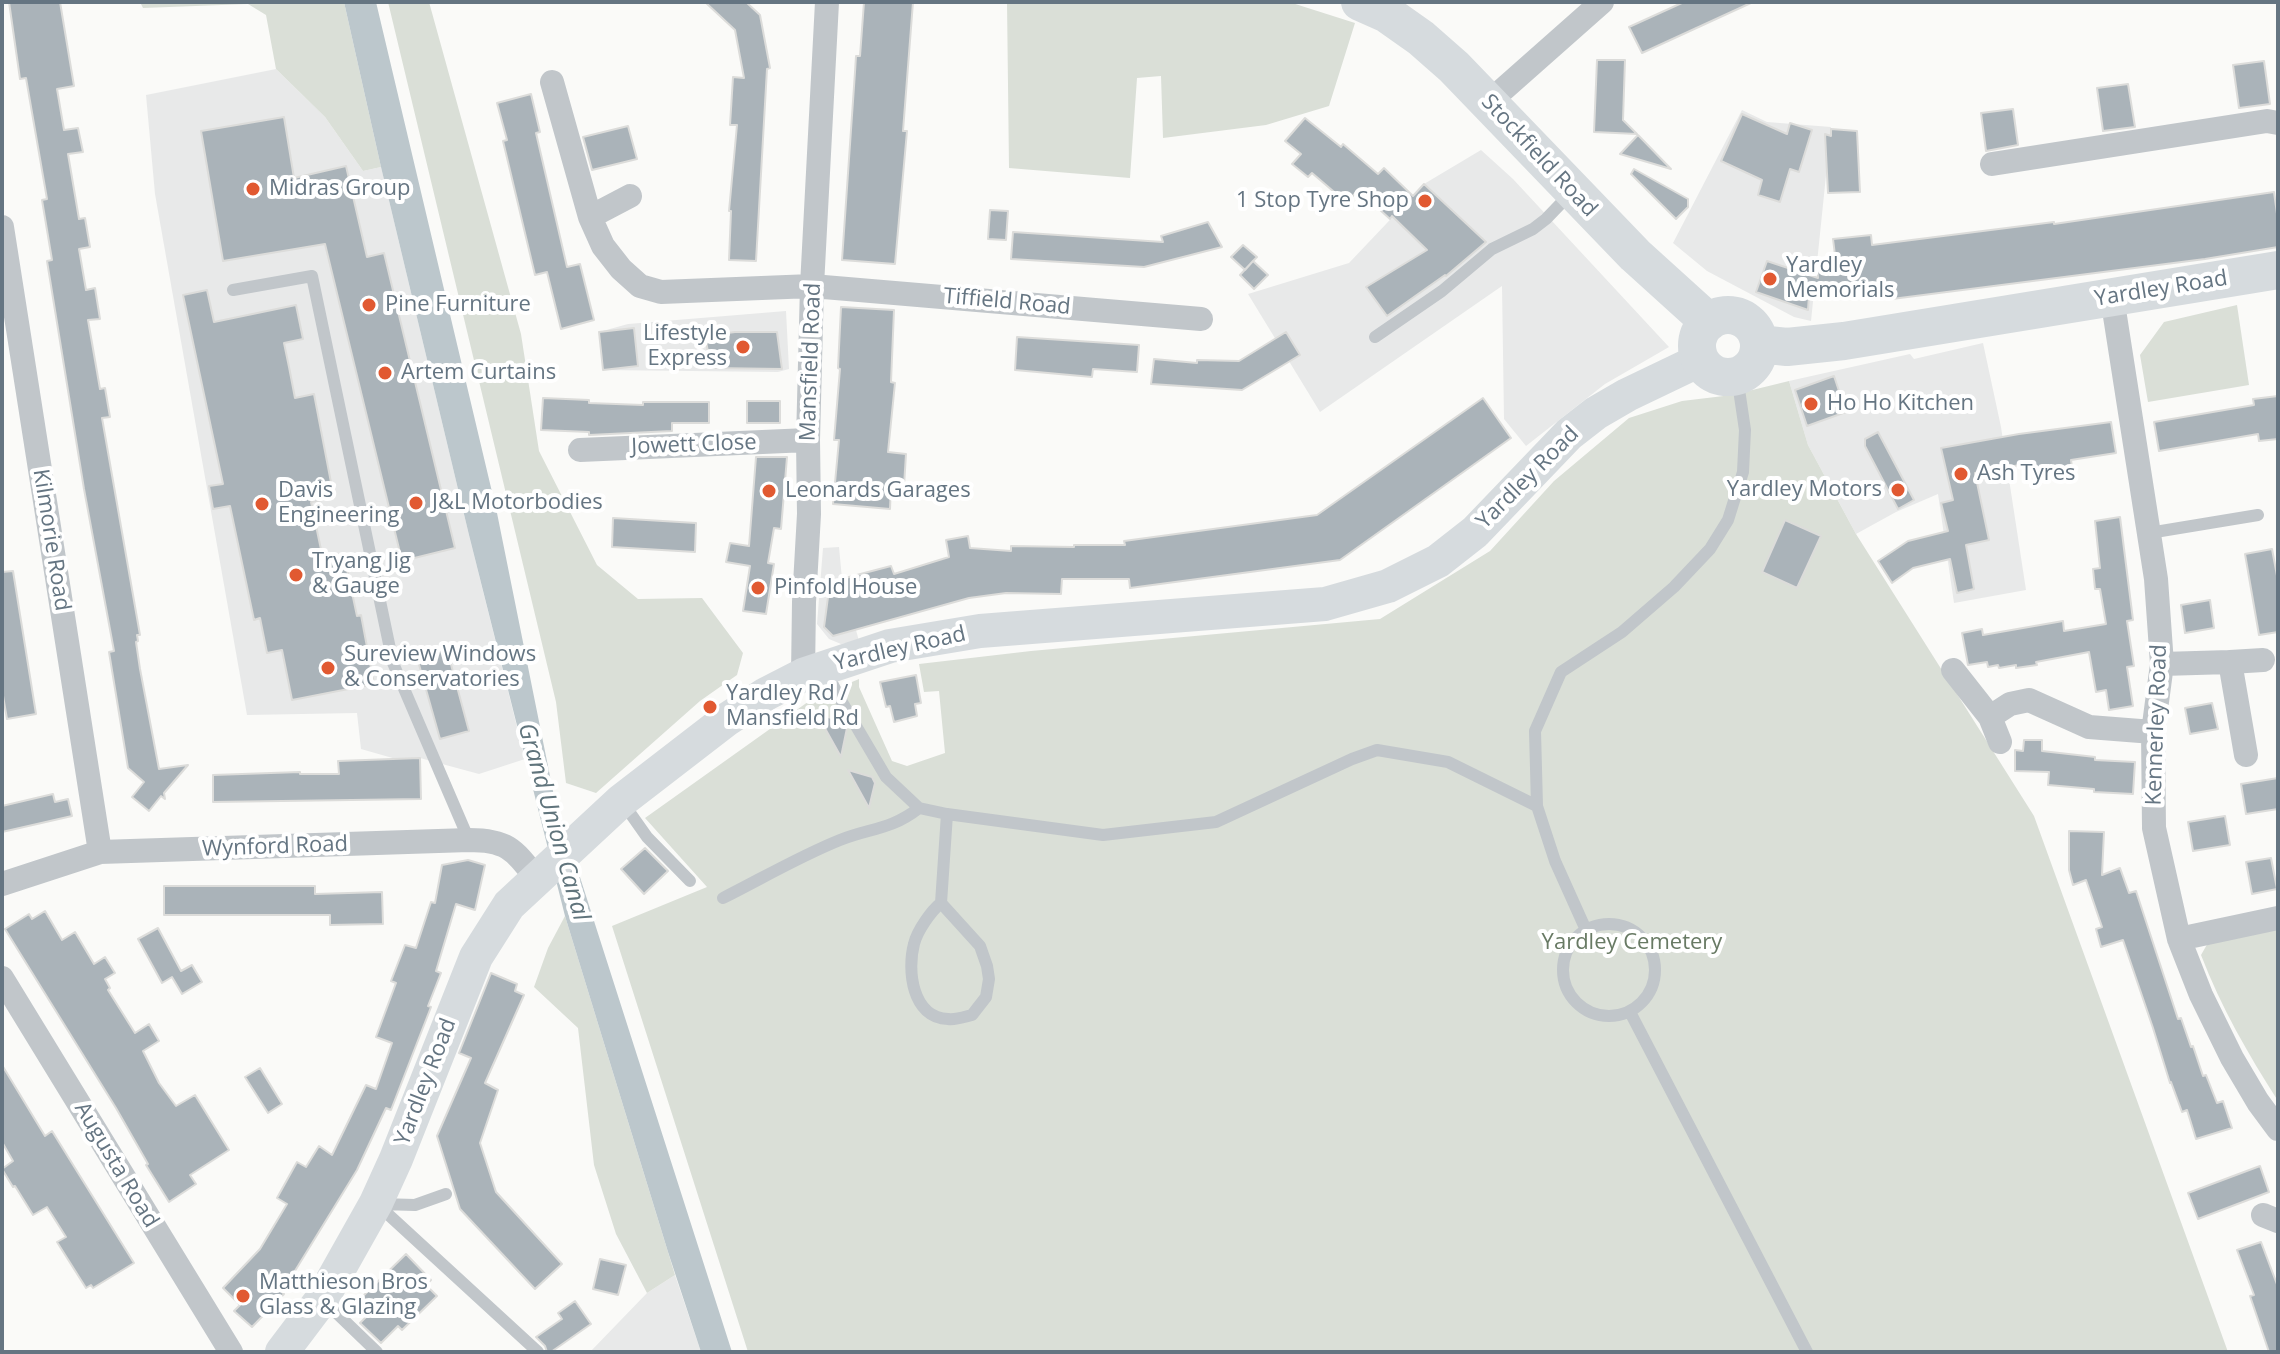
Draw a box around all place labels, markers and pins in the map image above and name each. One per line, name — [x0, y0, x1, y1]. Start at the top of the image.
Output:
place label: Midras Group — [269, 176, 410, 202]
marker: Midras Group — [244, 180, 262, 198]
place label: 1 Stop Tyre Shop — [1236, 188, 1409, 214]
marker: 1 Stop Tyre Shop — [1416, 192, 1434, 210]
place label: Yardley Memorials — [1786, 253, 1895, 304]
marker: Yardley Memorials — [1761, 270, 1779, 288]
place label: Pine Furniture — [385, 292, 531, 318]
marker: Pine Furniture — [360, 296, 378, 314]
place label: Lifestyle Express — [643, 321, 727, 372]
marker: Lifestyle Express — [734, 338, 752, 356]
place label: Artem Curtains — [401, 360, 556, 386]
marker: Artem Curtains — [376, 364, 394, 382]
place label: Ho Ho Kitchen — [1827, 391, 1974, 417]
marker: Ho Ho Kitchen — [1802, 395, 1820, 413]
place label: Ash Tyres — [1977, 461, 2076, 487]
marker: Ash Tyres — [1952, 465, 1970, 483]
place label: Yardley Motors — [1727, 477, 1882, 503]
place label: Davis Engineering — [278, 478, 399, 530]
place label: Leonards Garages — [785, 478, 971, 504]
marker: Yardley Motors — [1889, 481, 1907, 499]
marker: Leonards Garages — [760, 482, 778, 500]
place label: J&L Motorbodies — [432, 490, 603, 516]
marker: J&L Motorbodies — [407, 494, 425, 512]
marker: Davis Engineering — [253, 495, 271, 513]
place label: Tryang Jig & Gauge — [312, 549, 411, 600]
marker: Tryang Jig & Gauge — [287, 566, 305, 584]
place label: Pinfold House — [774, 575, 917, 601]
marker: Pinfold House — [749, 579, 767, 597]
place label: Sureview Windows & Conservatories — [344, 642, 536, 694]
marker: Sureview Windows & Conservatories — [319, 659, 337, 677]
place label: Yardley Rd / Mansfield Rd — [726, 681, 859, 732]
marker: Yardley Rd / Mansfield Rd — [701, 698, 719, 716]
place label: Matthieson Bros Glass & Glazing — [259, 1270, 428, 1322]
marker: Matthieson Bros Glass & Glazing — [234, 1287, 252, 1305]

